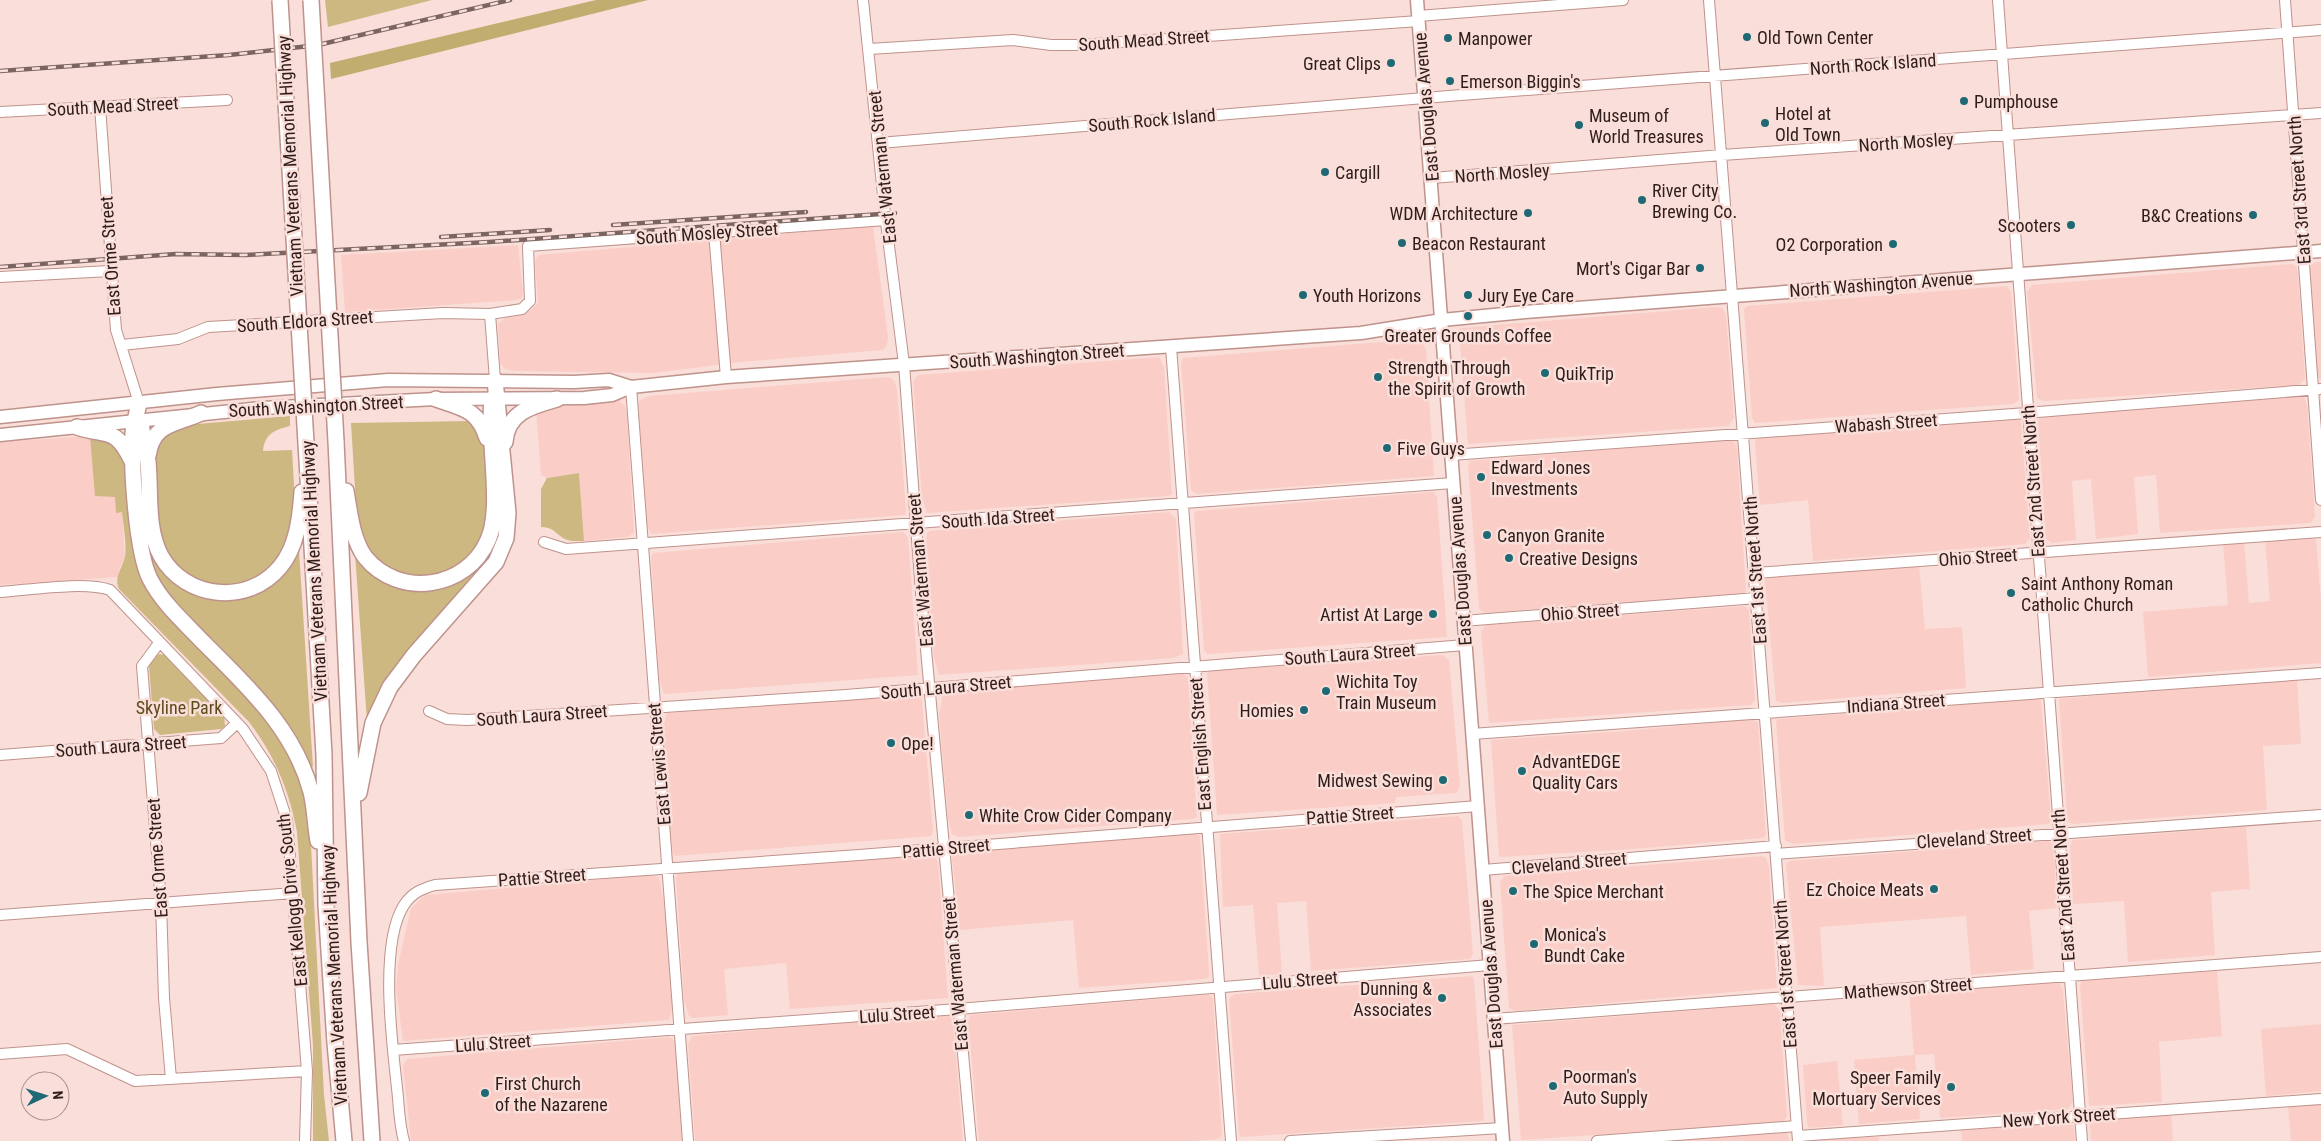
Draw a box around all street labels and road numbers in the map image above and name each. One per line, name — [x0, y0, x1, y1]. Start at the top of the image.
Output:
street label: South Mead Street — [1078, 25, 1210, 55]
street label: East Douglas Avenue — [1409, 32, 1443, 182]
street label: Vietnam Veterans Memorial Highway — [273, 34, 307, 297]
street label: North Rock Island — [1809, 49, 1937, 79]
street label: East Waterman Street — [864, 89, 900, 245]
street label: South Mead Street — [47, 92, 179, 120]
street label: South Rock Island — [1088, 104, 1216, 136]
street label: East 3rd Street North — [2283, 115, 2315, 265]
street label: North Mosley — [1858, 128, 1955, 156]
street label: North Mosley — [1454, 159, 1551, 187]
street label: East Orme Street — [95, 195, 125, 317]
street label: South Mosley Street — [635, 218, 779, 248]
street label: North Washington Avenue — [1789, 267, 1973, 301]
street label: South Eldora Street — [236, 306, 374, 336]
street label: South Washington Street — [949, 339, 1125, 373]
street label: South Washington Street — [228, 391, 404, 421]
street label: East 2nd Street North — [2017, 404, 2049, 558]
street label: Wabash Street — [1834, 409, 1938, 437]
street label: Vietnam Veterans Memorial Highway — [297, 439, 331, 702]
street label: East Waterman Street — [903, 493, 937, 647]
street label: East 1st Street North — [1739, 495, 1771, 645]
street label: East Douglas Avenue — [1444, 496, 1476, 646]
street label: South Ida Street — [941, 504, 1055, 532]
street label: Ohio Street — [1938, 544, 2018, 570]
street label: Ohio Street — [1540, 599, 1620, 625]
street label: South Laura Street — [1284, 639, 1416, 669]
street label: South Laura Street — [880, 671, 1012, 703]
street label: East English Street — [1185, 677, 1215, 811]
street label: Indiana Street — [1846, 689, 1946, 717]
street label: South Laura Street — [476, 700, 608, 730]
street label: East Lewis Street — [643, 702, 675, 826]
street label: South Laura Street — [55, 731, 187, 761]
street label: East Orme Street — [142, 797, 172, 919]
street label: Pattie Street — [1305, 801, 1395, 829]
street label: East 2nd Street North — [2047, 808, 2079, 962]
street label: East Kellogg Drive South — [272, 813, 312, 987]
street label: Cleveland Street — [1916, 824, 2032, 852]
street label: Pattie Street — [901, 834, 991, 862]
street label: Vietnam Veterans Memorial Highway — [317, 843, 351, 1106]
street label: Cleveland Street — [1511, 848, 1627, 878]
street label: Pattie Street — [497, 863, 587, 891]
street label: East Waterman Street — [938, 897, 972, 1051]
street label: East Douglas Avenue — [1475, 899, 1507, 1049]
street label: East 1st Street North — [1769, 899, 1801, 1049]
street label: Lulu Street — [1261, 966, 1339, 994]
street label: Mathewson Street — [1843, 973, 1973, 1003]
street label: Lulu Street — [858, 1001, 936, 1027]
street label: Lulu Street — [454, 1030, 532, 1056]
street label: New York Street — [2002, 1103, 2116, 1131]

